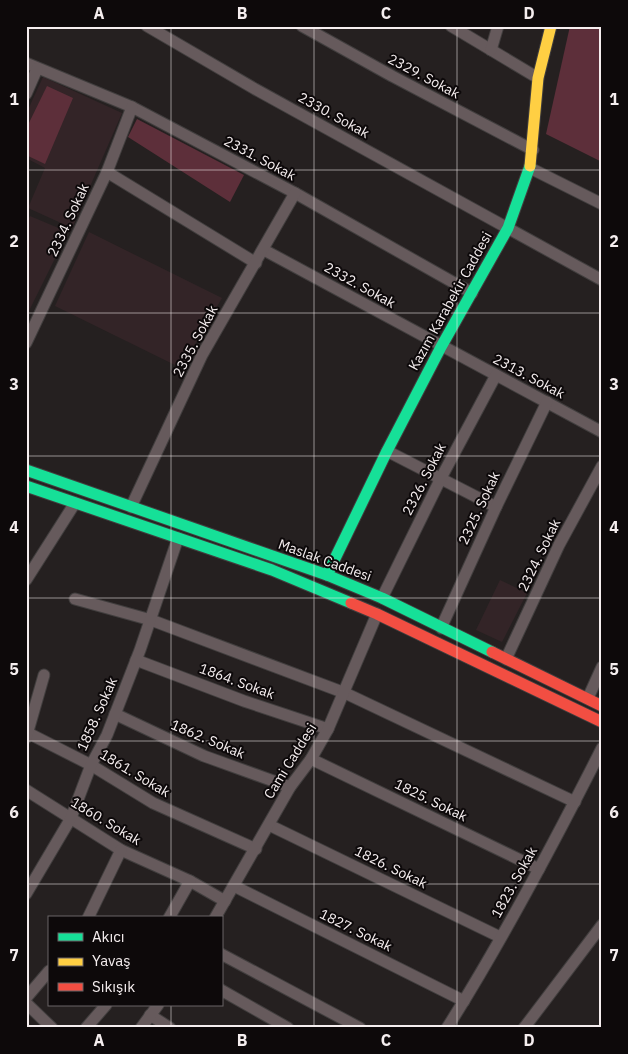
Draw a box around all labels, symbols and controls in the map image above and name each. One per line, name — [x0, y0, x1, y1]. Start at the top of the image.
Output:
text: A — [94, 3, 105, 23]
text: B — [237, 3, 248, 23]
text: C — [381, 3, 391, 23]
text: D — [523, 3, 535, 23]
street label: 2329. Sokak — [385, 50, 464, 103]
street label: 2330. Sokak — [295, 88, 373, 142]
text: 1 — [9, 89, 19, 109]
text: 1 — [609, 89, 619, 109]
street label: 2331. Sokak — [221, 132, 300, 185]
street label: 2334. Sokak — [43, 180, 93, 260]
street label: Kazım Karabekir Caddesi — [404, 228, 496, 374]
text: 2 — [9, 231, 19, 251]
text: 2 — [609, 231, 619, 251]
street label: 2332. Sokak — [321, 258, 399, 312]
street label: 2335. Sokak — [169, 301, 222, 380]
street label: 2313. Sokak — [490, 350, 569, 403]
text: 3 — [9, 374, 19, 394]
text: 3 — [609, 374, 619, 394]
street label: 2326. Sokak — [398, 439, 450, 518]
street label: 2325. Sokak — [454, 468, 504, 548]
street label: 2324. Sokak — [514, 515, 565, 594]
text: 4 — [9, 517, 19, 537]
text: 4 — [609, 517, 619, 537]
street label: Maslak Caddesi — [276, 535, 374, 585]
text: 5 — [9, 659, 19, 679]
street label: 1864. Sokak — [197, 659, 278, 703]
text: 5 — [609, 659, 619, 679]
street label: 1858. Sokak — [73, 674, 122, 754]
street label: 1862. Sokak — [168, 715, 248, 763]
street label: Cami Caddesi — [260, 720, 320, 802]
street label: 1861. Sokak — [97, 745, 174, 801]
street label: 1825. Sokak — [392, 775, 471, 826]
street label: 1860. Sokak — [68, 793, 145, 849]
text: 6 — [9, 802, 19, 822]
text: 6 — [609, 802, 619, 822]
street label: 1826. Sokak — [352, 842, 431, 893]
street label: 1823. Sokak — [487, 843, 541, 921]
street label: 1827. Sokak — [317, 905, 396, 956]
legend — [48, 916, 222, 1006]
text: Akıcı — [92, 927, 125, 946]
text: 7 — [9, 945, 19, 965]
text: 7 — [609, 945, 619, 965]
text: Yavaş — [92, 951, 131, 970]
text: Sıkışık — [92, 977, 135, 996]
text: A — [94, 1030, 105, 1050]
text: B — [237, 1030, 248, 1050]
text: C — [381, 1030, 391, 1050]
text: D — [523, 1030, 535, 1050]

